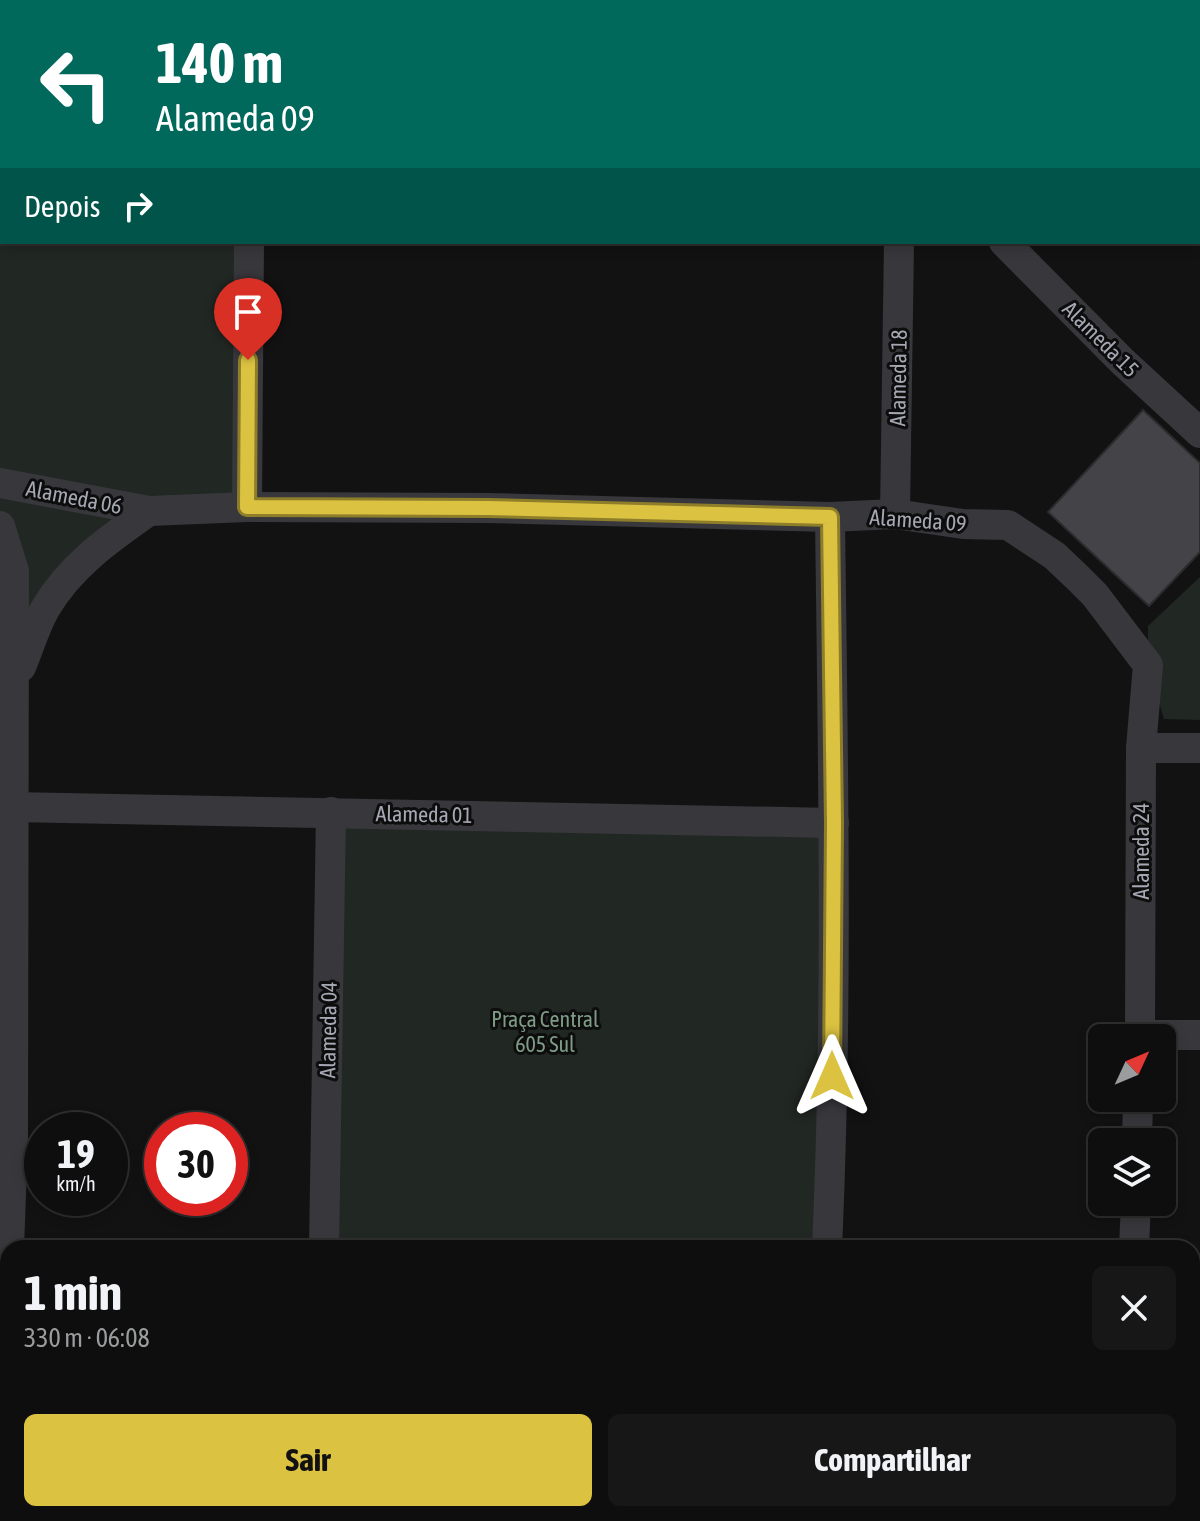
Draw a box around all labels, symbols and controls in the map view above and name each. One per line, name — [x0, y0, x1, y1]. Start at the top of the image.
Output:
text: 140 m — [156, 31, 283, 95]
icon: left — [24, 32, 128, 136]
text: Alameda 09 — [156, 97, 315, 139]
icon: right — [116, 184, 160, 228]
text: Depois — [24, 189, 100, 223]
pin — [214, 278, 282, 360]
icon: arrive — [226, 290, 270, 334]
street label: Alameda 15 — [1058, 296, 1144, 382]
street label: Alameda 18 — [884, 329, 912, 427]
street label: Alameda 06 — [24, 475, 124, 519]
street label: Alameda 09 — [869, 504, 967, 536]
street label: Alameda 01 — [375, 800, 473, 828]
street label: Alameda 24 — [1128, 803, 1154, 899]
street label: Alameda 04 — [314, 981, 342, 1079]
park label: Praça Central 605 Sul — [491, 1006, 599, 1057]
north arrow — [1088, 1024, 1176, 1112]
map controls — [1088, 1024, 1176, 1216]
position arrow — [790, 1034, 874, 1118]
speed limit sign: 30 — [144, 1112, 248, 1216]
button: layers — [1088, 1128, 1176, 1216]
text: 19 — [57, 1131, 95, 1176]
text: km/h — [56, 1172, 96, 1195]
text: 1 min — [24, 1265, 122, 1320]
button: close — [1092, 1266, 1176, 1350]
text: 330 m · 06:08 — [24, 1323, 150, 1353]
button: Sair — [24, 1414, 592, 1506]
button: Compartilhar — [608, 1414, 1176, 1506]

